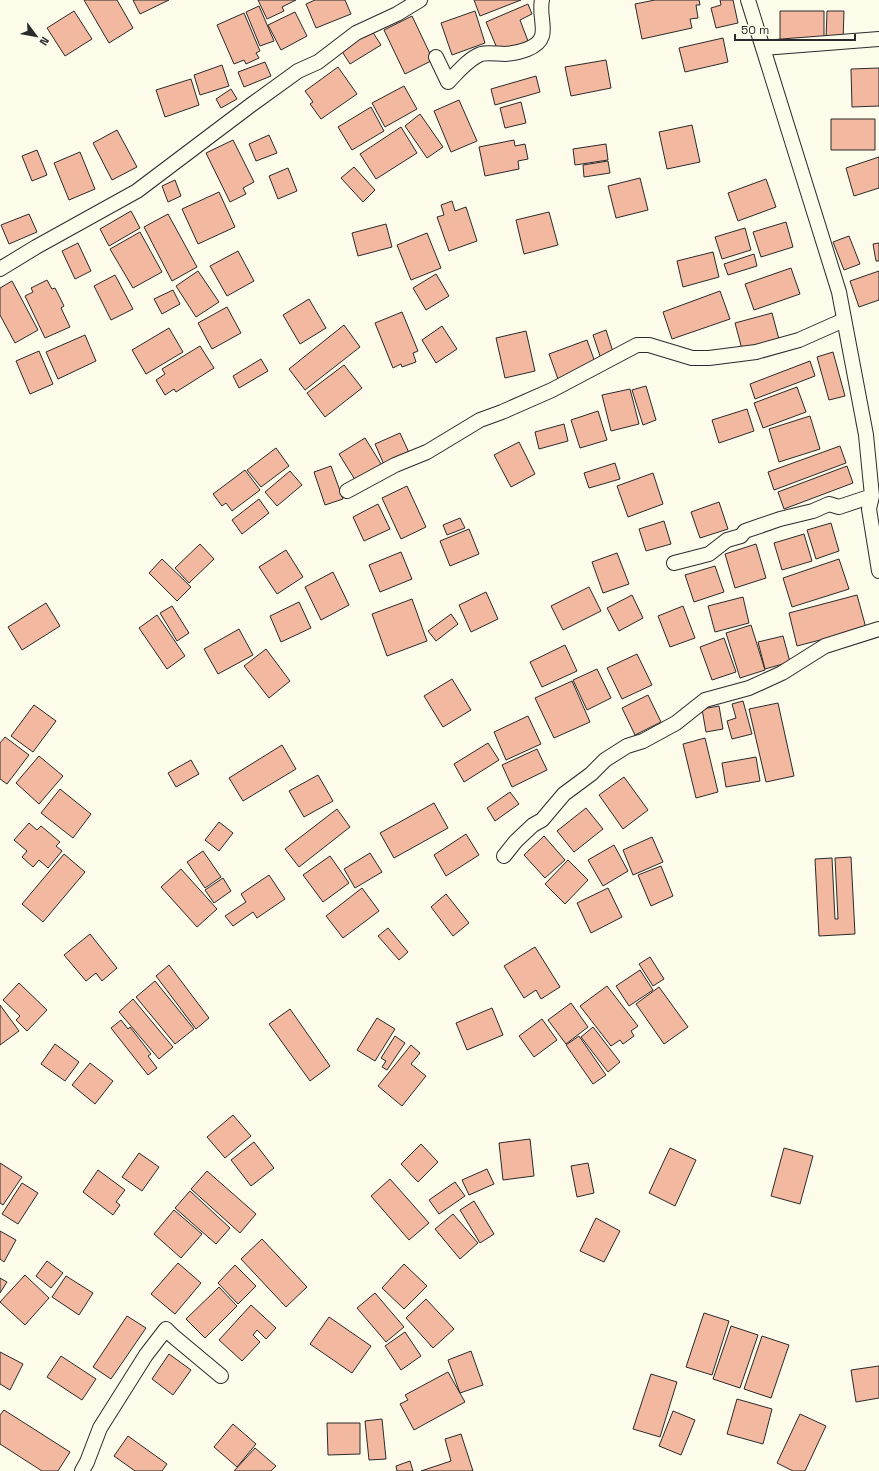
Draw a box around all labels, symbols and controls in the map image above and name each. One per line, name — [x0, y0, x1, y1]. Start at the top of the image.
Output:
north arrow — [16, 16, 56, 56]
scale bar — [735, 16, 855, 42]
text: 50 m — [741, 22, 769, 38]
text: N — [37, 34, 52, 48]

